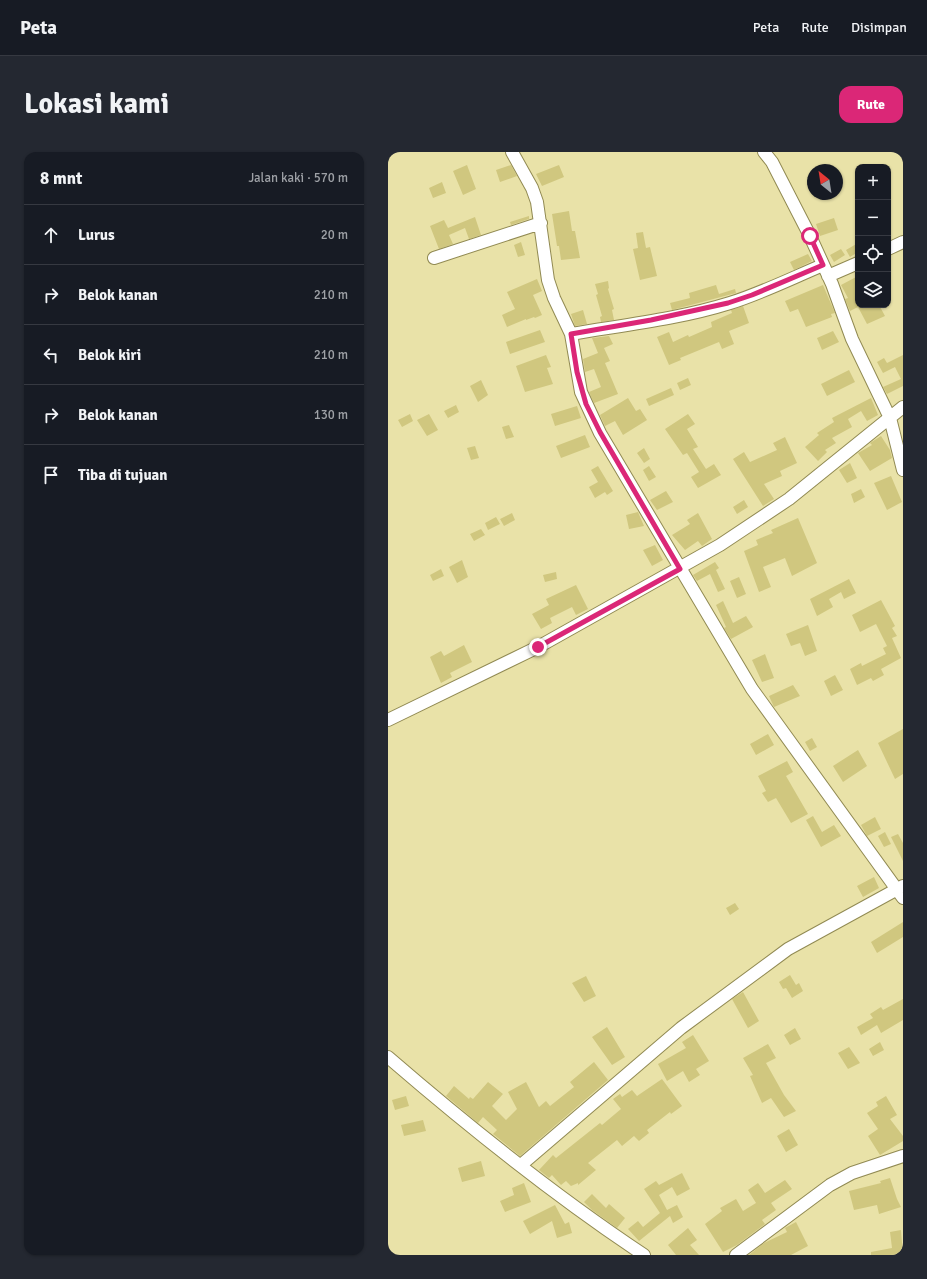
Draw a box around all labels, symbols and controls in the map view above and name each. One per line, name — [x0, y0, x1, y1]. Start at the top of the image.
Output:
text: Peta — [20, 16, 57, 40]
text: Peta — [753, 19, 779, 36]
text: Rute — [801, 19, 829, 36]
text: Disimpan — [851, 19, 907, 36]
button: Rute — [839, 86, 903, 123]
text: Lokasi kami — [24, 87, 169, 121]
north arrow — [807, 164, 843, 200]
map controls — [855, 164, 891, 308]
button: + — [855, 164, 891, 200]
text: 8 mnt — [40, 168, 82, 189]
text: Jalan kaki · 570 m — [249, 170, 348, 186]
button: − — [855, 200, 891, 236]
icon: ahead — [40, 224, 62, 246]
text: Lurus — [78, 226, 115, 244]
text: 20 m — [321, 227, 348, 243]
route start — [801, 227, 819, 245]
button: locate — [855, 236, 891, 272]
button: layers — [855, 272, 891, 308]
icon: right — [40, 284, 62, 306]
text: Belok kanan — [78, 286, 158, 304]
text: 210 m — [314, 287, 348, 303]
icon: left — [40, 344, 62, 366]
text: Belok kiri — [78, 346, 141, 364]
text: 210 m — [314, 347, 348, 363]
icon: right — [40, 404, 62, 426]
text: Belok kanan — [78, 406, 158, 424]
text: 130 m — [314, 407, 348, 423]
icon: arrive — [40, 464, 62, 486]
text: Tiba di tujuan — [78, 466, 168, 484]
route end — [529, 638, 547, 656]

